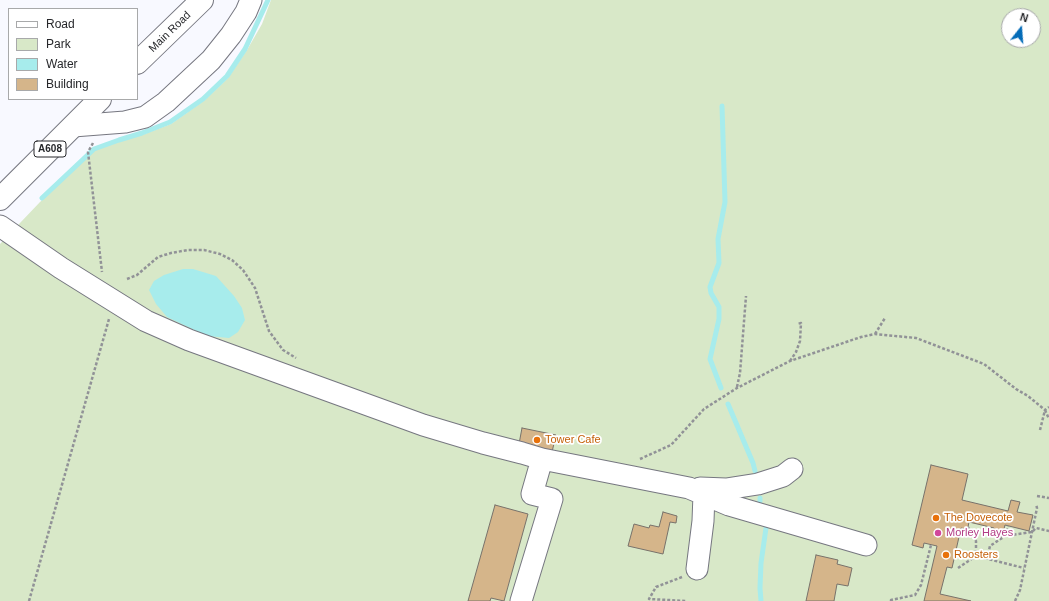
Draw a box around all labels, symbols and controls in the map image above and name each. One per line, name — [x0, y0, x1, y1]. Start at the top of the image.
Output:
legend — [8, 8, 138, 100]
north arrow — [1001, 8, 1041, 48]
street label: Main Road — [146, 9, 194, 55]
text: N — [1019, 11, 1030, 24]
text: Road — [46, 17, 75, 31]
text: Park — [46, 37, 71, 51]
text: Water — [46, 57, 78, 71]
text: Building — [46, 77, 89, 91]
road number: A608 — [34, 141, 66, 157]
place label: Tower Cafe — [545, 433, 601, 447]
marker: Tower Cafe — [532, 435, 542, 445]
place label: The Dovecote — [944, 511, 1012, 525]
marker: The Dovecote — [931, 513, 941, 523]
place label: Morley Hayes — [946, 526, 1013, 540]
marker: Morley Hayes — [933, 528, 943, 538]
place label: Roosters — [954, 548, 998, 562]
marker: Roosters — [941, 550, 951, 560]

